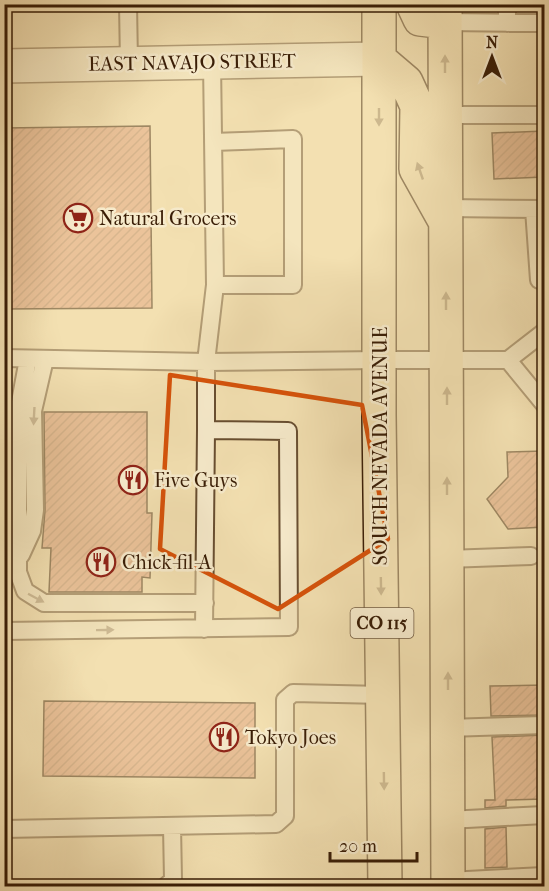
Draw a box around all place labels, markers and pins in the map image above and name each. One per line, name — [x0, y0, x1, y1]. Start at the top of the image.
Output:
supermarket icon: Natural Grocers — [62, 202, 94, 234]
place label: Natural Grocers — [99, 207, 236, 230]
restaurant icon: Five Guys — [117, 464, 149, 496]
place label: Five Guys — [154, 469, 237, 492]
restaurant icon: Chick-fil-A — [85, 546, 117, 578]
place label: Chick-fil-A — [122, 551, 213, 574]
restaurant icon: Tokyo Joes — [208, 721, 240, 753]
place label: Tokyo Joes — [245, 726, 336, 749]

